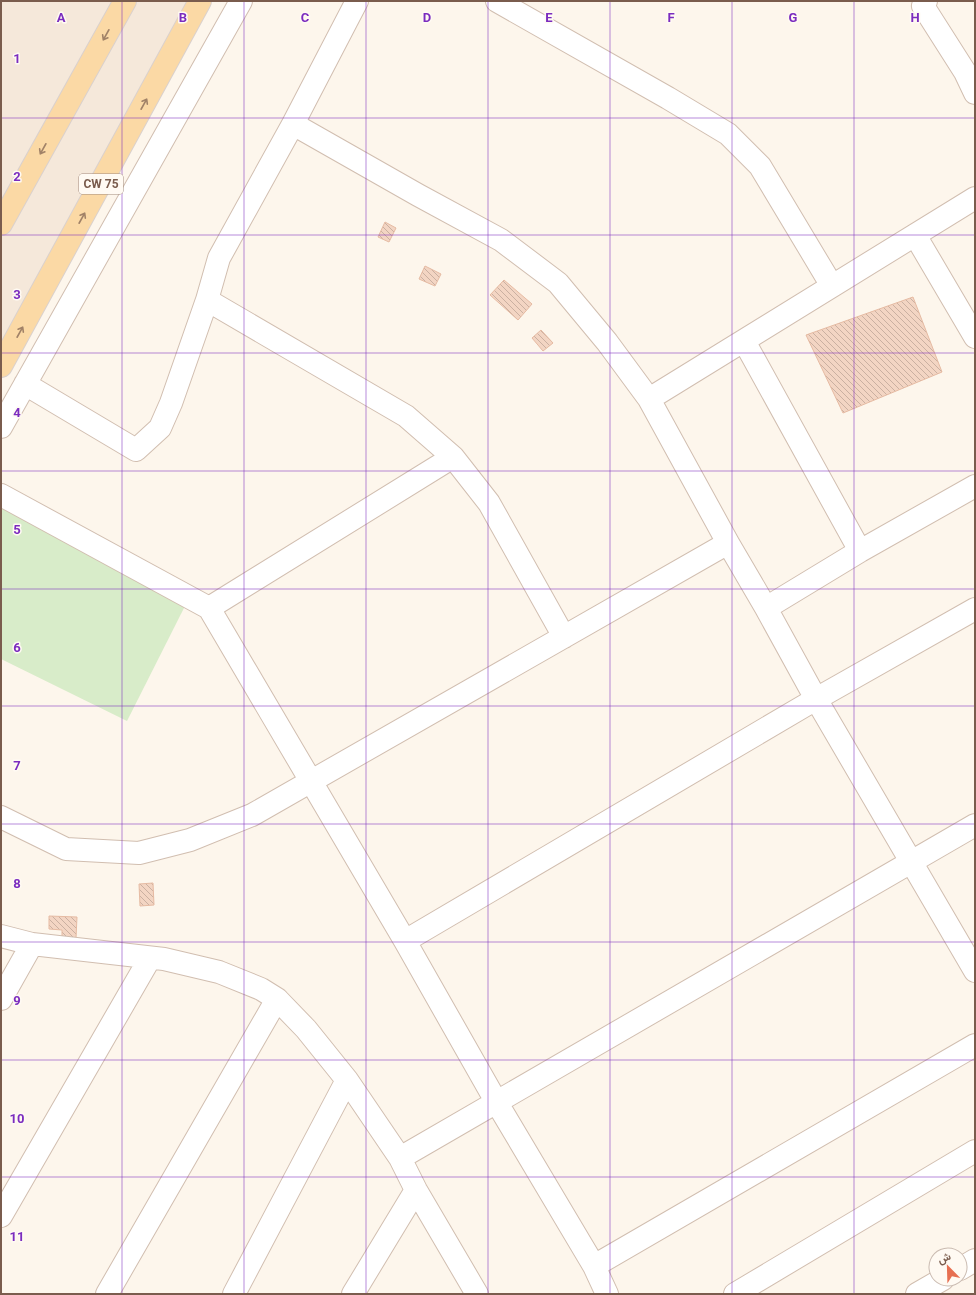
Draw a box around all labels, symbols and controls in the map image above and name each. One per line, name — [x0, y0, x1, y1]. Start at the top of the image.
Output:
text: A — [57, 10, 66, 25]
text: B — [179, 10, 187, 25]
text: C — [301, 10, 310, 25]
text: D — [423, 10, 431, 25]
text: E — [545, 10, 553, 25]
text: F — [667, 10, 675, 25]
text: G — [789, 10, 798, 25]
text: H — [910, 10, 920, 25]
one-way arrow — [102, 29, 110, 41]
text: 1 — [13, 51, 21, 66]
one-way arrow — [141, 98, 149, 110]
one-way arrow — [39, 143, 46, 155]
text: 2 — [13, 169, 21, 184]
road number: CW 75 — [79, 174, 123, 194]
one-way arrow — [79, 212, 86, 224]
text: 3 — [13, 287, 21, 302]
one-way arrow — [16, 326, 24, 338]
text: 4 — [13, 405, 21, 420]
text: 5 — [13, 522, 21, 537]
text: 6 — [13, 640, 21, 655]
text: 7 — [13, 758, 21, 773]
text: 8 — [13, 876, 21, 891]
text: 9 — [13, 993, 21, 1008]
text: 10 — [10, 1111, 24, 1126]
text: 11 — [10, 1229, 24, 1244]
north arrow — [928, 1247, 968, 1287]
text: ش — [936, 1250, 953, 1267]

